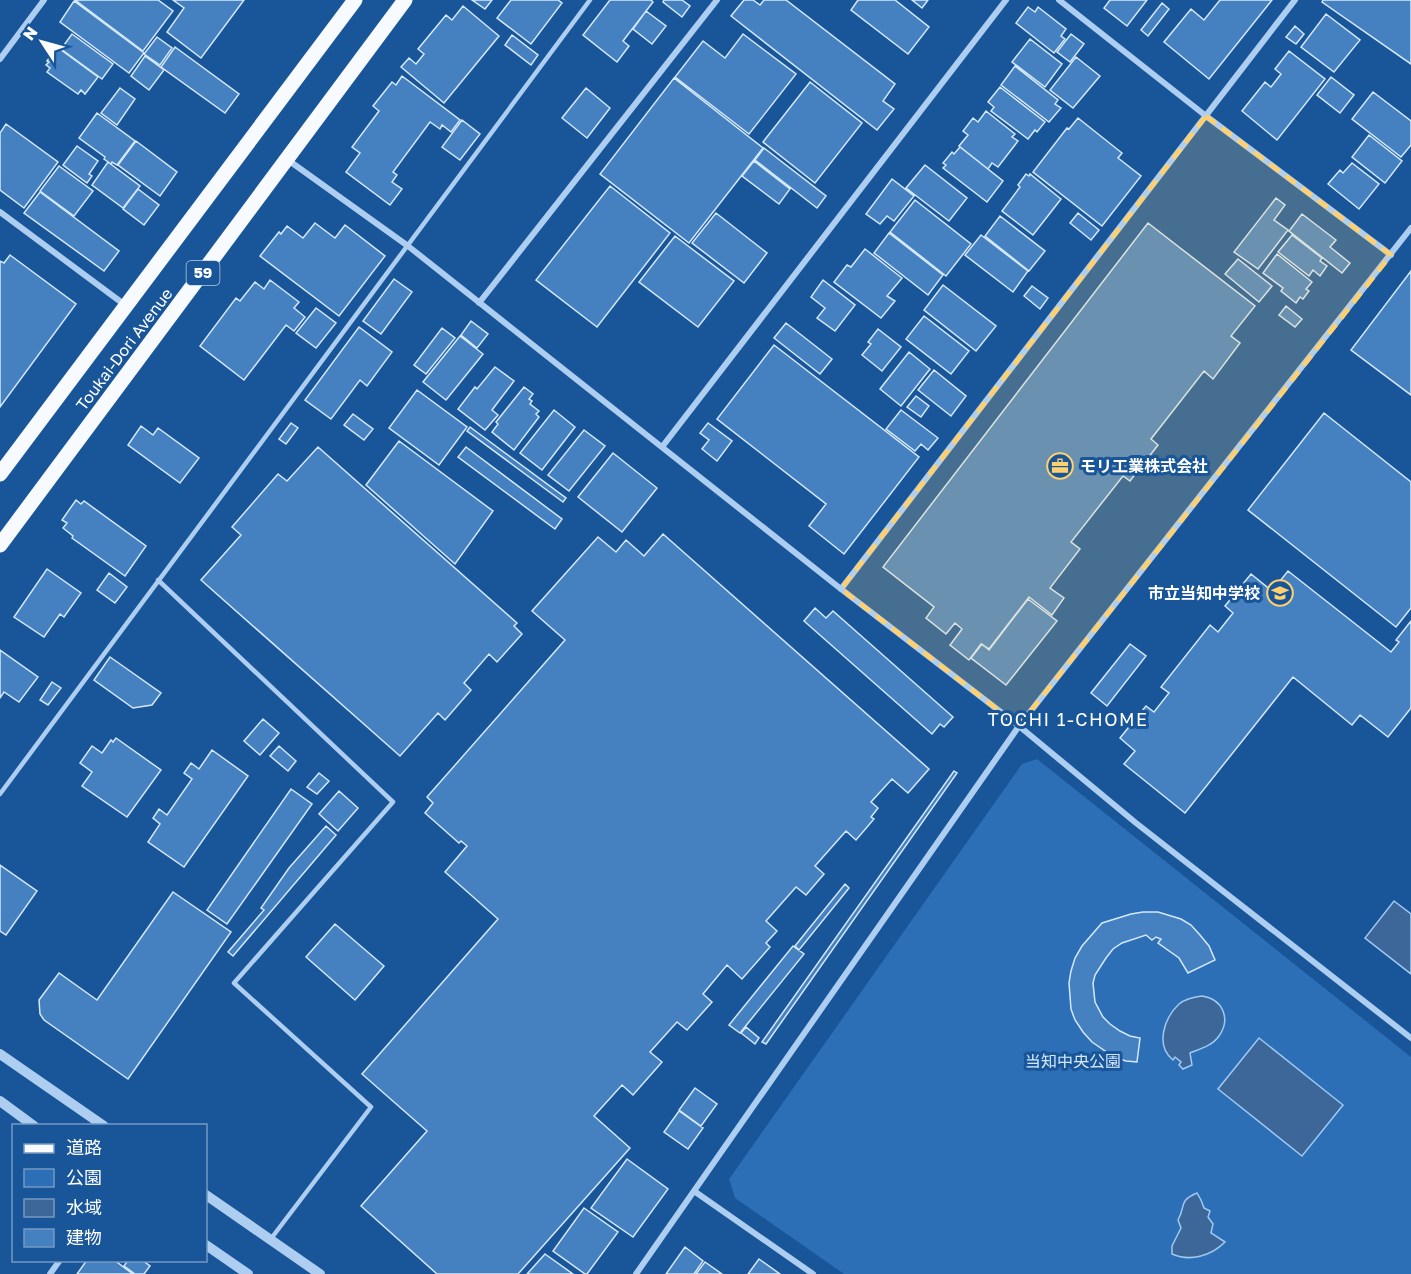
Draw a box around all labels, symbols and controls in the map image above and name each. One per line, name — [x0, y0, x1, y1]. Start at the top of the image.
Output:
north arrow — [12, 12, 72, 72]
text: N — [18, 22, 42, 44]
road number: 59 — [186, 261, 220, 285]
street label: Toukai-Dori Avenue — [72, 284, 176, 414]
office icon: モリ工業株式会社 — [1045, 451, 1075, 481]
place label: モリ工業株式会社 — [1080, 456, 1208, 476]
school or university icon: 市立当知中学校 — [1265, 578, 1295, 608]
place label: 市立当知中学校 — [1148, 583, 1260, 603]
district label: TOCHI 1-CHOME — [988, 708, 1148, 730]
park label: 当知中央公園 — [1025, 1051, 1121, 1071]
legend — [12, 1124, 207, 1262]
text: 道路 — [66, 1136, 102, 1158]
text: 公園 — [66, 1166, 102, 1188]
text: 水域 — [66, 1196, 102, 1218]
text: 建物 — [66, 1226, 102, 1248]

